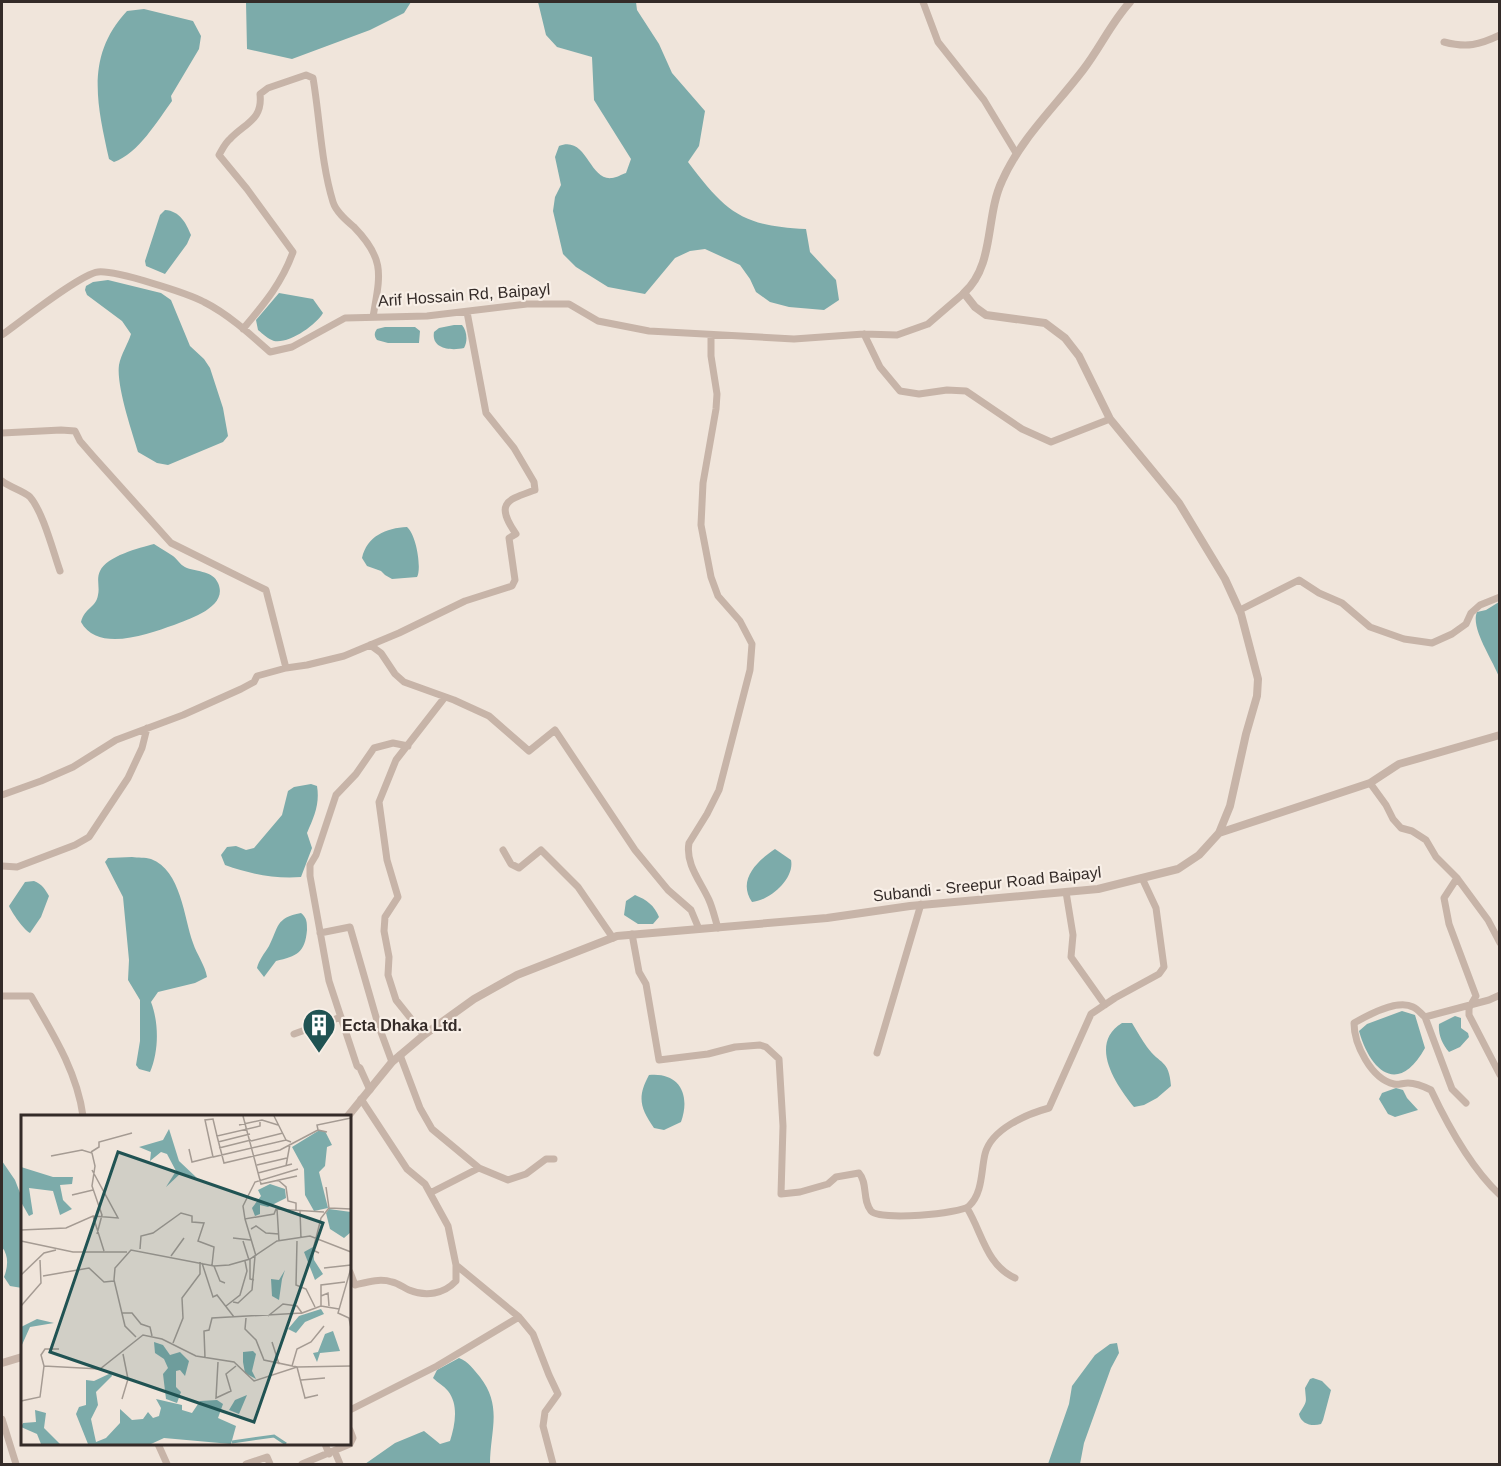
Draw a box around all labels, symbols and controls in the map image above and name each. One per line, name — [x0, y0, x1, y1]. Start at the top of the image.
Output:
street label: Arif Hossain Rd, Baipayl — [377, 281, 551, 309]
street label: Subandi - Sreepur Road Baipayl — [872, 864, 1102, 904]
building icon: Ecta Dhaka Ltd. — [301, 1007, 337, 1054]
place label: Ecta Dhaka Ltd. — [342, 1017, 462, 1034]
inset map — [21, 1115, 351, 1445]

